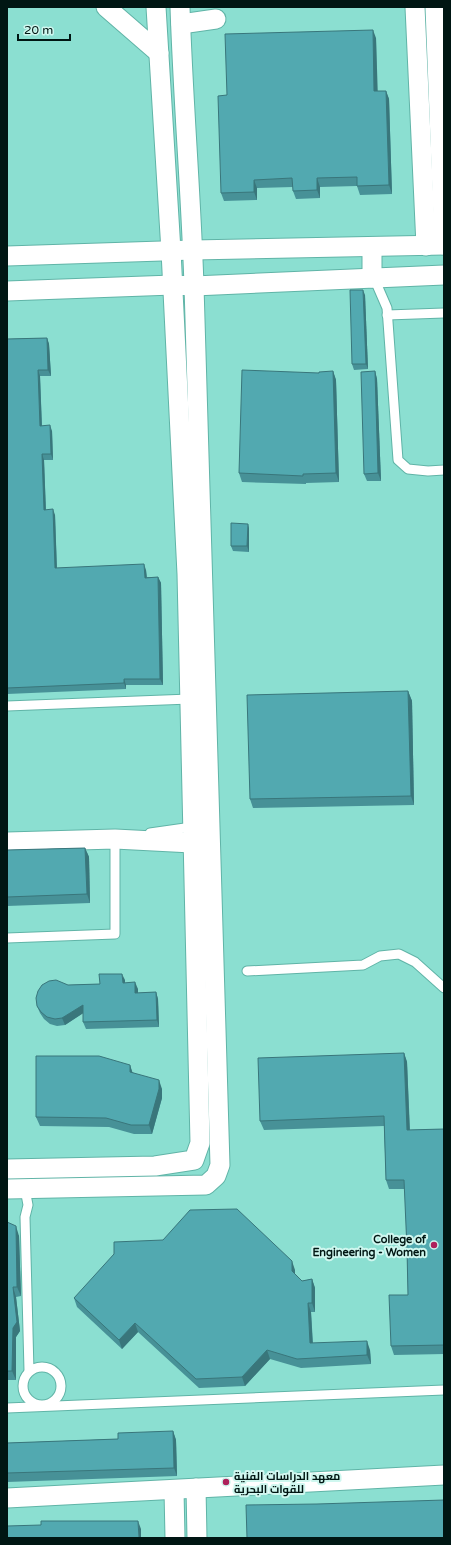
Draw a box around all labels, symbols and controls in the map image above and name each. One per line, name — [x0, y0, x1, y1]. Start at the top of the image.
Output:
scale bar — [18, 16, 70, 42]
text: 20 m — [24, 23, 53, 37]
place label: College of Engineering - Women — [312, 1233, 427, 1260]
marker: College of Engineering - Women — [429, 1240, 439, 1250]
place label: معهد الدراسات الفنية للقوات البحرية — [234, 1470, 340, 1497]
marker: معهد الدراسات الفنية للقوات البحرية — [221, 1477, 231, 1487]

